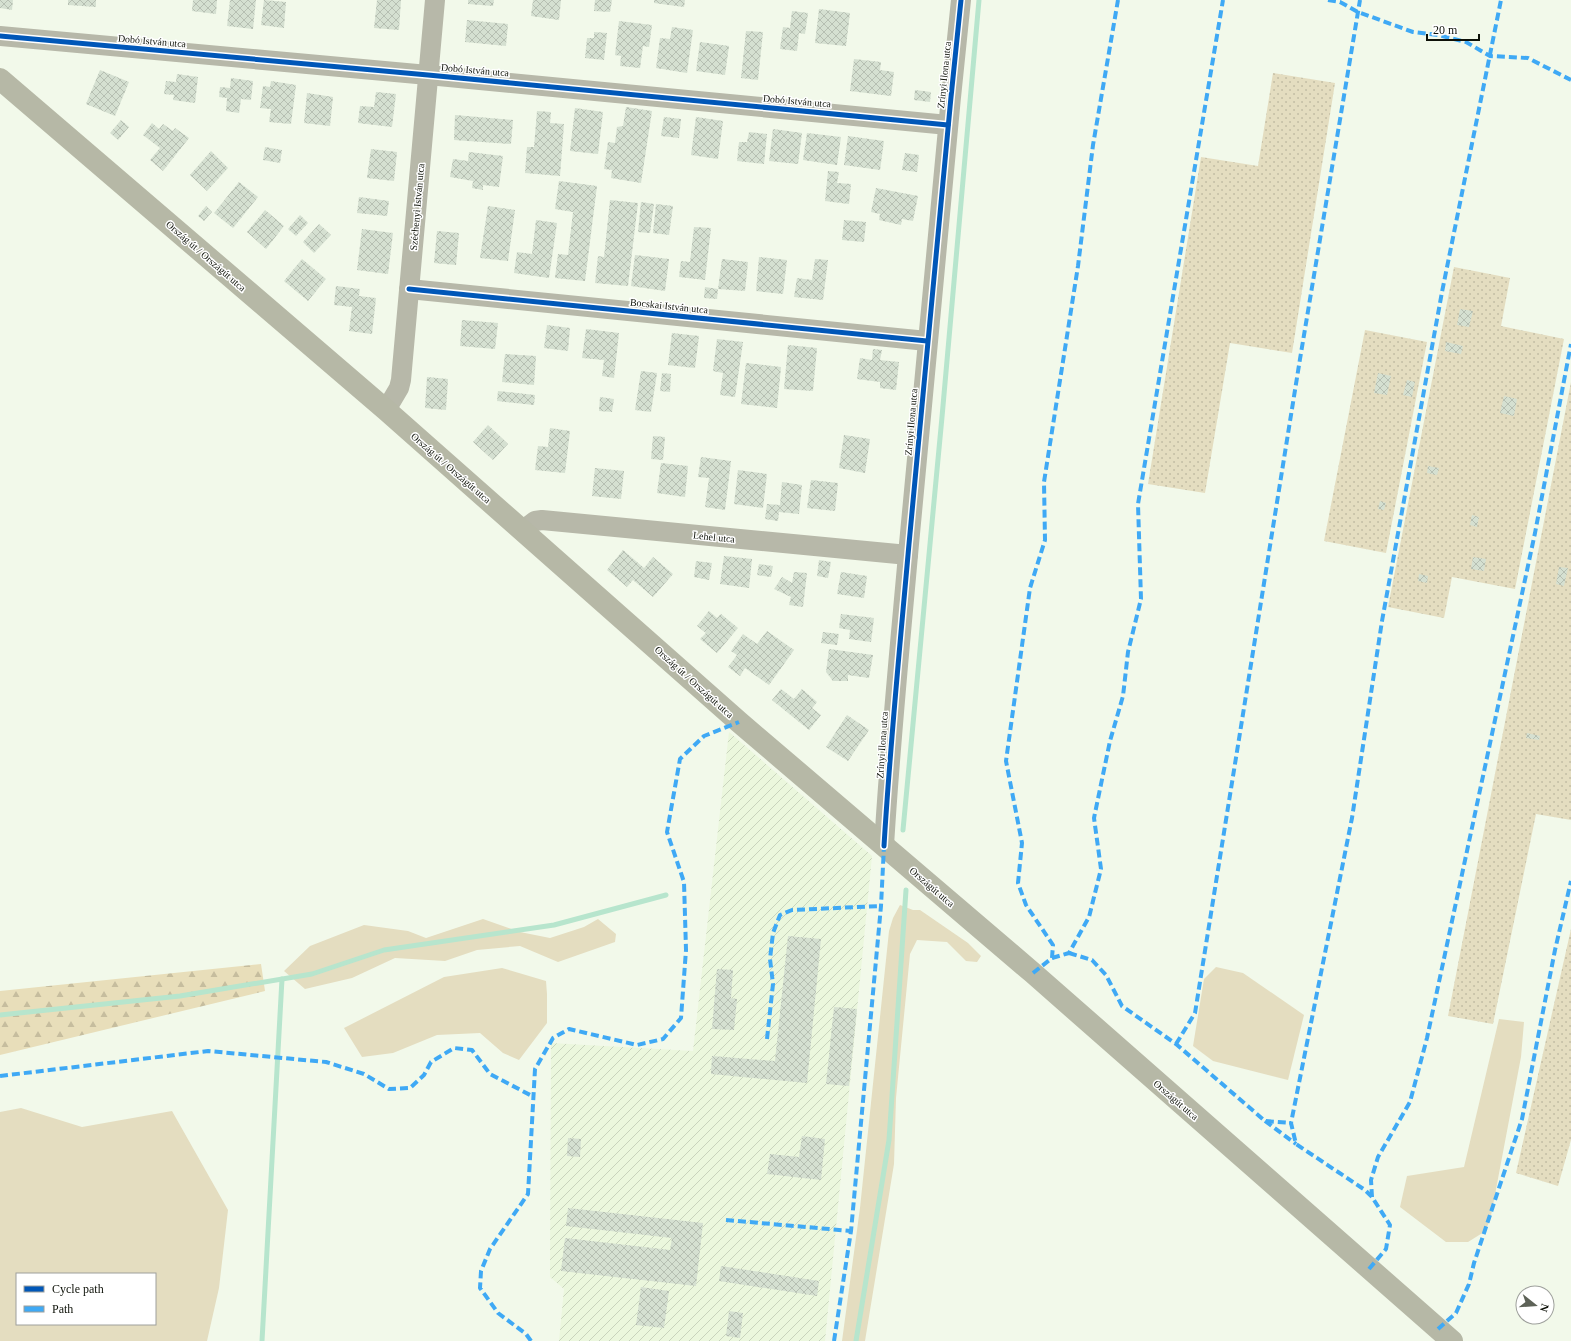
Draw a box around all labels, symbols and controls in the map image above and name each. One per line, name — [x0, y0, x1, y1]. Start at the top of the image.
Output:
scale bar — [1427, 16, 1479, 42]
text: 20 m — [1433, 23, 1458, 37]
street label: Dobó István utca — [117, 33, 187, 50]
street label: Zrínyi Ilona utca — [935, 40, 953, 109]
street label: Dobó István utca — [440, 62, 510, 79]
street label: Dobó István utca — [762, 93, 832, 110]
street label: Széchenyi István utca — [408, 163, 426, 251]
street label: Ország út / Országút utca — [164, 219, 248, 294]
street label: Bocskai István utca — [629, 296, 709, 316]
street label: Zrínyi Ilona utca — [903, 387, 919, 456]
street label: Ország út / Országút utca — [409, 431, 493, 506]
street label: Lehel utca — [693, 529, 736, 545]
street label: Ország út / Országút utca — [653, 644, 736, 720]
street label: Zrínyi Ilona utca — [874, 711, 890, 779]
street label: Országút utca — [908, 865, 957, 910]
street label: Országút utca — [1152, 1078, 1201, 1123]
legend — [16, 1273, 156, 1325]
text: Cycle path — [52, 1282, 104, 1296]
north arrow — [1515, 1285, 1555, 1325]
text: Path — [52, 1302, 73, 1316]
text: N — [1538, 1302, 1551, 1314]

